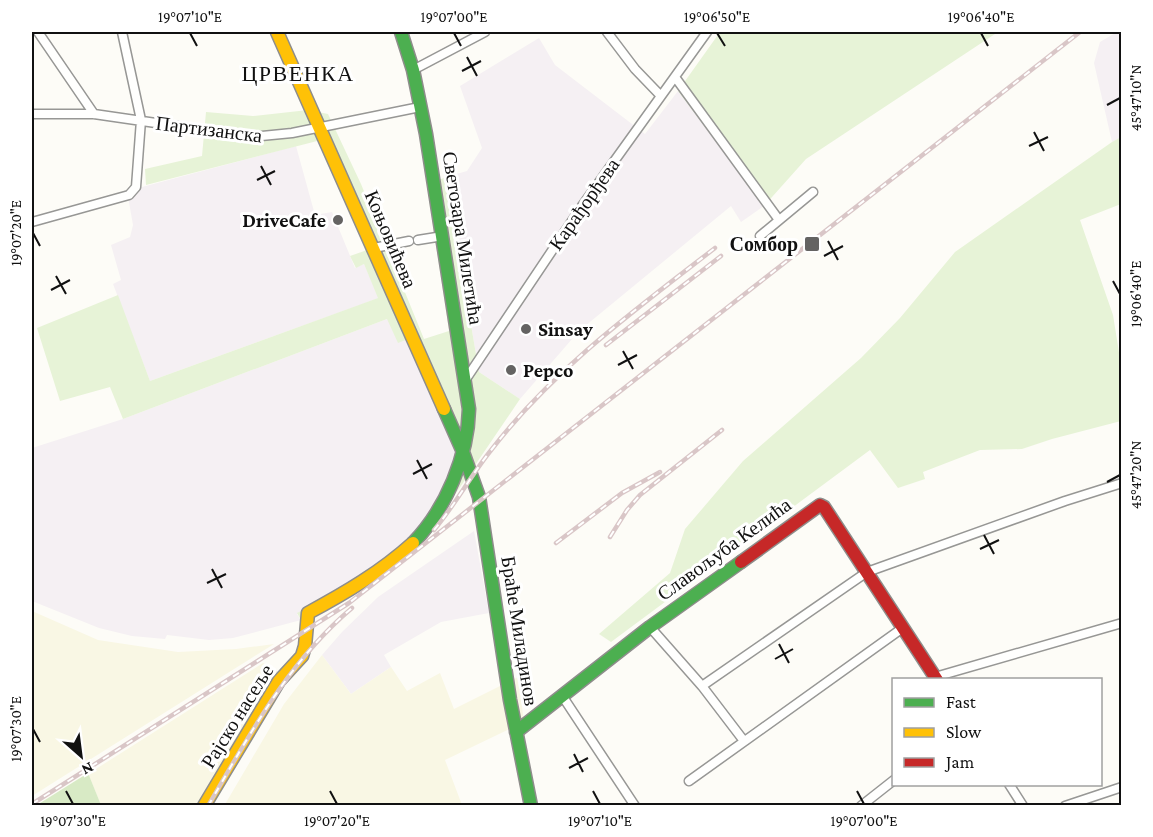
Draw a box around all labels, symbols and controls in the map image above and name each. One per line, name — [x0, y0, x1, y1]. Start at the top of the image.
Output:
text: 19°07'10"E — [158, 9, 222, 25]
text: 19°07'00"E — [420, 9, 488, 25]
text: 19°06'50"E — [684, 9, 750, 25]
text: 19°06'40"E — [948, 9, 1014, 25]
district label: ЦРВЕНКА — [241, 61, 355, 86]
text: 45°47'10"N — [1128, 65, 1144, 131]
street label: Партизанска — [154, 112, 264, 147]
street label: Светозара Милетића — [437, 150, 488, 326]
street label: Карађорђева — [544, 154, 625, 255]
street label: Коњовићева — [361, 187, 421, 291]
text: 19°07'20"E — [8, 200, 24, 266]
place label: DriveCafe — [242, 209, 326, 231]
marker: DriveCafe — [331, 213, 345, 227]
place label: Сомбор — [729, 233, 798, 256]
marker: Сомбор — [803, 235, 821, 253]
text: 19°06'40"E — [1128, 261, 1144, 327]
place label: Sinsay — [538, 318, 593, 340]
marker: Sinsay — [519, 322, 533, 336]
place label: Pepco — [523, 359, 573, 381]
marker: Pepco — [504, 363, 518, 377]
text: 45°47'20"N — [1128, 441, 1144, 509]
street label: Славољуба Келића — [653, 493, 796, 606]
street label: Браће Миладинов — [496, 555, 543, 708]
street label: Рајско насеље — [196, 660, 278, 772]
legend — [892, 678, 1102, 786]
text: Fast — [946, 692, 977, 712]
text: 19°07'30"E — [8, 696, 24, 762]
text: Slow — [946, 722, 982, 742]
north arrow — [51, 726, 111, 786]
text: Jam — [944, 752, 975, 772]
text: N — [79, 759, 97, 779]
text: 19°07'30"E — [40, 813, 106, 829]
text: 19°07'20"E — [304, 813, 370, 829]
text: 19°07'10"E — [568, 813, 632, 829]
text: 19°07'00"E — [830, 813, 898, 829]

